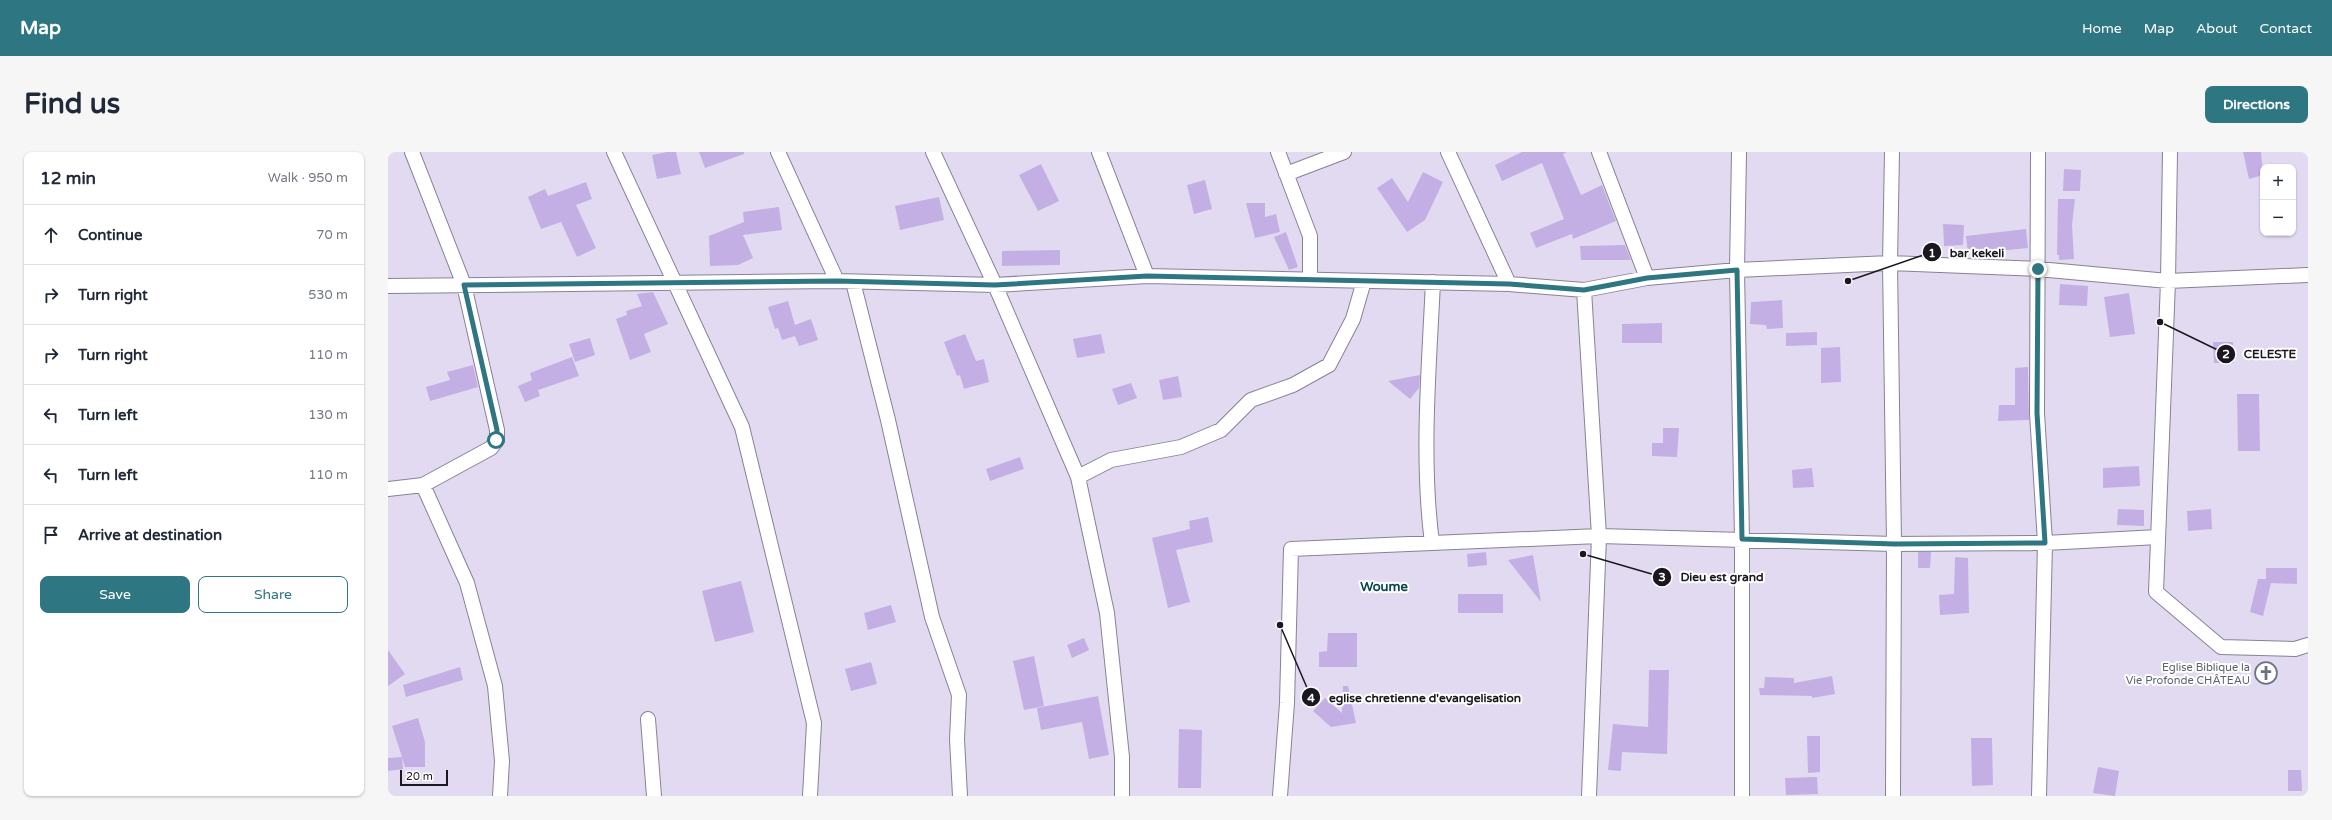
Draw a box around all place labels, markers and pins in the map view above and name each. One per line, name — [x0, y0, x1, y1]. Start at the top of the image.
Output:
callout: bar kekeli — [1922, 240, 2012, 264]
callout: CELESTE — [2216, 342, 2304, 366]
callout: Dieu est grand — [1652, 565, 1771, 589]
church icon: Eglise Biblique la Vie Profonde CHÂTEAU — [2253, 660, 2279, 686]
place label: Eglise Biblique la Vie Profonde CHÂTEAU — [2126, 661, 2250, 687]
callout: eglise chretienne d'evangelisation — [1301, 685, 1529, 709]

